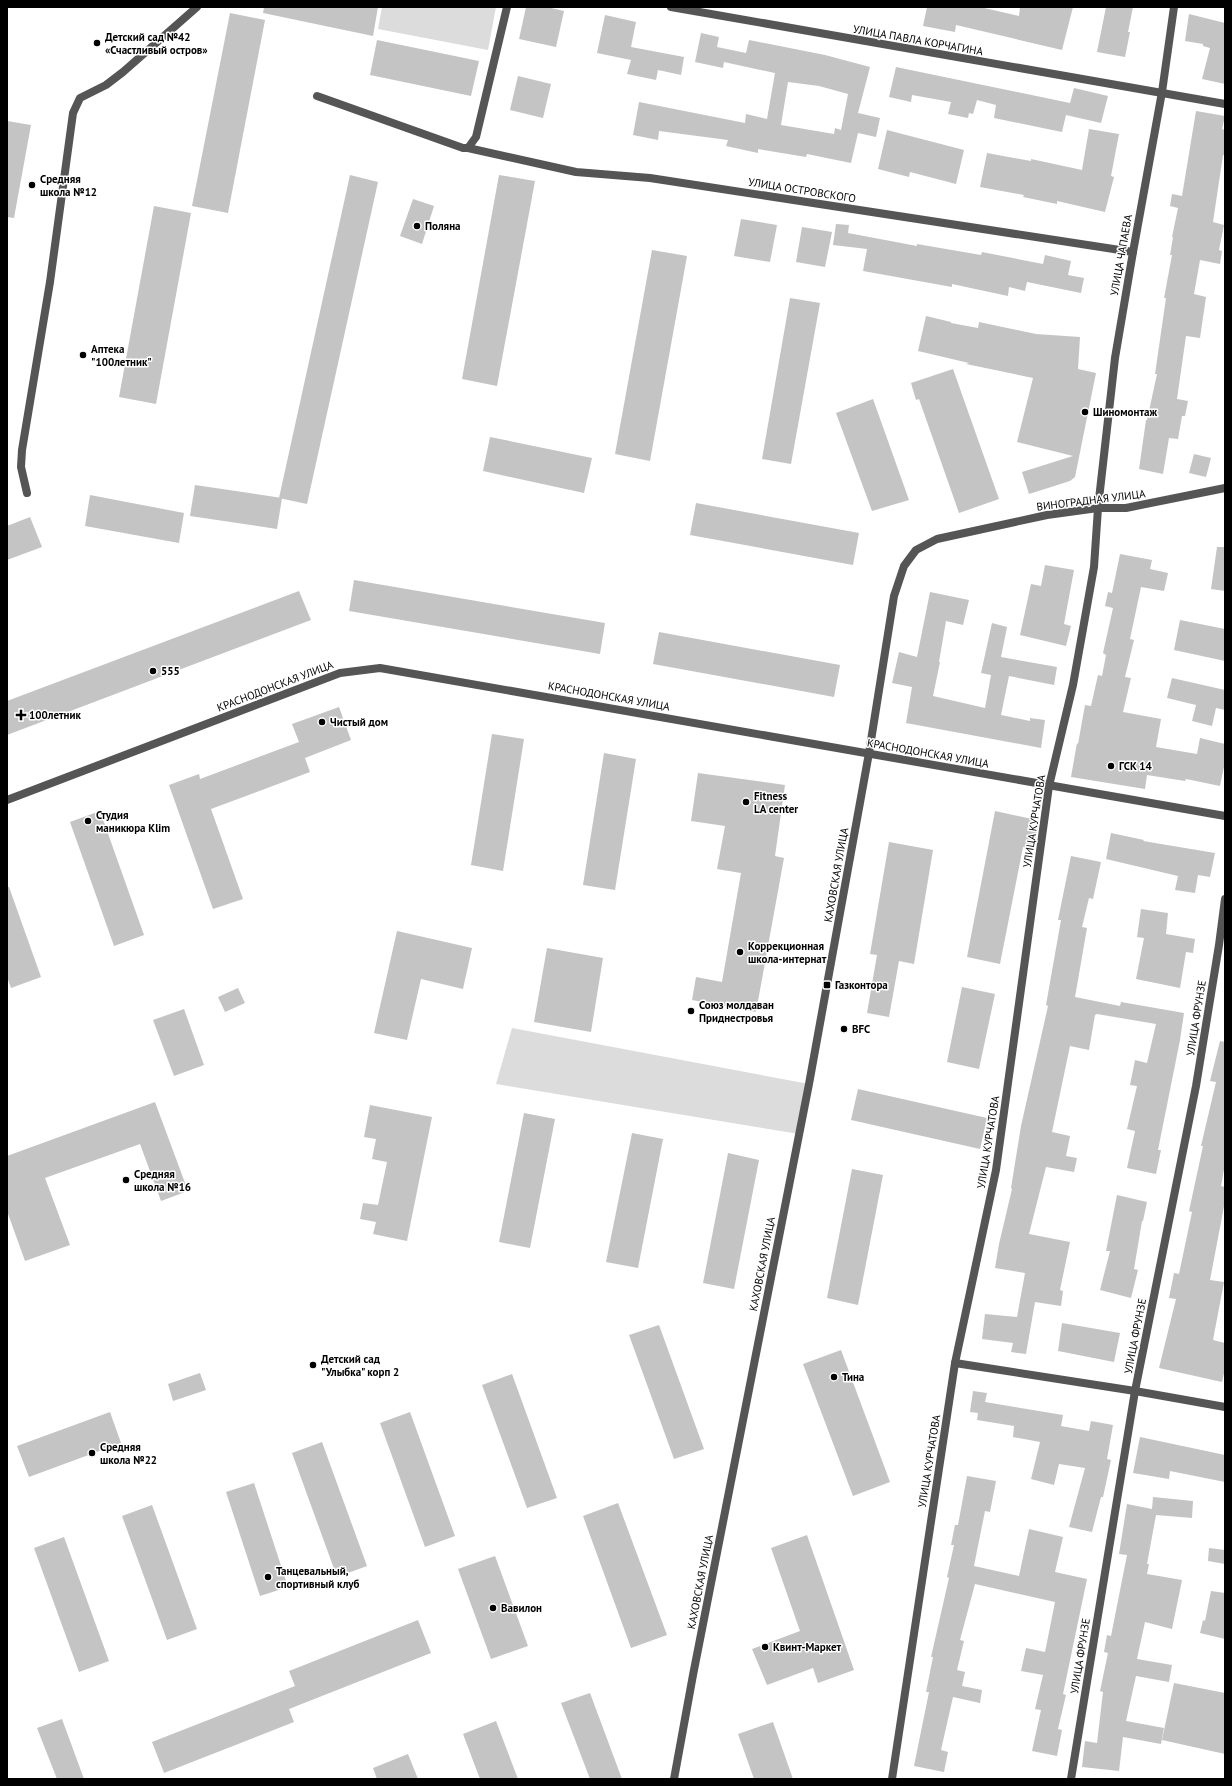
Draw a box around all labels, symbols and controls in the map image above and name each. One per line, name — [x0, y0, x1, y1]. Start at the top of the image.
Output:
street label: УЛИЦА ПАВЛА КОРЧАГИНА — [852, 22, 985, 58]
place label: Детский сад №42 «Счастливый остров» — [105, 30, 208, 57]
marker: Детский сад №42 «Счастливый остров» — [92, 38, 102, 48]
place label: Средняя школа №12 — [40, 172, 97, 199]
street label: УЛИЦА ОСТРОВСКОГО — [747, 175, 857, 205]
marker: Средняя школа №12 — [27, 180, 37, 190]
street label: УЛИЦА ЧАПАЕВА — [1107, 213, 1135, 297]
place label: Поляна — [425, 219, 461, 233]
marker: Поляна — [412, 221, 422, 231]
place label: Аптека "100летник" — [91, 342, 152, 369]
marker: Аптека "100летник" — [78, 350, 88, 360]
place label: Шиномонтаж — [1093, 405, 1157, 419]
marker: Шиномонтаж — [1080, 407, 1090, 417]
street label: ВИНОГРАДНАЯ УЛИЦА — [1036, 486, 1147, 514]
street label: КРАСНОДОНСКАЯ УЛИЦА — [215, 657, 336, 715]
place label: 555 — [161, 664, 180, 678]
marker: 555 — [148, 666, 158, 676]
street label: КРАСНОДОНСКАЯ УЛИЦА — [547, 678, 672, 714]
place label: 100летник — [29, 708, 81, 722]
marker: 100летник — [16, 710, 26, 720]
place label: Чистый дом — [330, 715, 388, 729]
marker: Чистый дом — [317, 717, 327, 727]
street label: КРАСНОДОНСКАЯ УЛИЦА — [866, 735, 991, 771]
place label: ГСК 14 — [1119, 759, 1153, 773]
marker: ГСК 14 — [1106, 761, 1116, 771]
street label: УЛИЦА КУРЧАТОВА — [1020, 773, 1048, 868]
place label: Fitness LA center — [754, 789, 798, 816]
marker: Fitness LA center — [741, 797, 751, 807]
place label: Студия маникюра Klim — [96, 808, 170, 835]
marker: Студия маникюра Klim — [83, 816, 93, 826]
street label: КАХОВСКАЯ УЛИЦА — [821, 826, 851, 923]
place label: Коррекционная школа-интернат — [748, 939, 827, 966]
marker: Коррекционная школа-интернат — [735, 947, 745, 957]
place label: Газконтора — [835, 978, 888, 992]
street label: УЛИЦА ФРУНЗЕ — [1183, 979, 1209, 1057]
marker: Газконтора — [822, 980, 832, 990]
place label: Союз молдаван Приднестровья — [699, 998, 774, 1025]
marker: Союз молдаван Приднестровья — [686, 1006, 696, 1016]
place label: BFC — [852, 1022, 870, 1036]
marker: BFC — [839, 1024, 849, 1034]
street label: УЛИЦА КУРЧАТОВА — [974, 1094, 1002, 1189]
place label: Средняя школа №16 — [134, 1167, 191, 1194]
marker: Средняя школа №16 — [121, 1175, 131, 1185]
street label: КАХОВСКАЯ УЛИЦА — [746, 1215, 778, 1312]
street label: УЛИЦА ФРУНЗЕ — [1121, 1297, 1149, 1375]
place label: Детский сад "Улыбка" корп 2 — [321, 1352, 399, 1379]
marker: Детский сад "Улыбка" корп 2 — [308, 1360, 318, 1370]
place label: Тина — [842, 1370, 864, 1384]
marker: Тина — [829, 1372, 839, 1382]
street label: УЛИЦА КУРЧАТОВА — [915, 1413, 943, 1508]
place label: Средняя школа №22 — [100, 1440, 157, 1467]
marker: Средняя школа №22 — [87, 1448, 97, 1458]
street label: КАХОВСКАЯ УЛИЦА — [684, 1533, 716, 1630]
place label: Танцевальный, спортивный клуб — [276, 1564, 360, 1591]
marker: Танцевальный, спортивный клуб — [263, 1572, 273, 1582]
place label: Вавилон — [501, 1601, 542, 1615]
marker: Вавилон — [488, 1603, 498, 1613]
street label: УЛИЦА ФРУНЗЕ — [1067, 1617, 1093, 1695]
place label: Квинт-Маркет — [773, 1640, 842, 1654]
marker: Квинт-Маркет — [760, 1642, 770, 1652]

